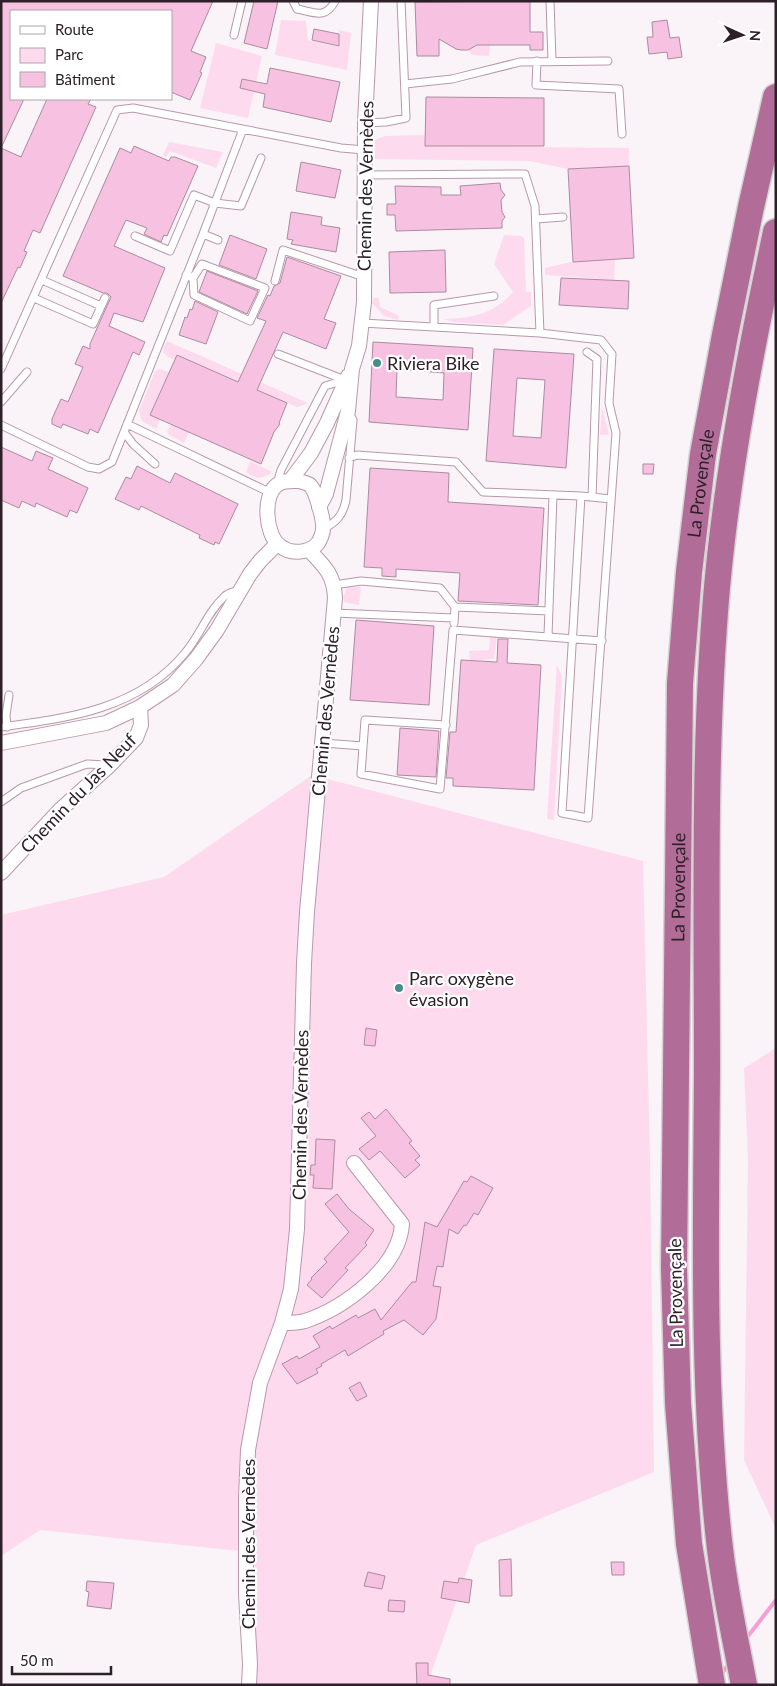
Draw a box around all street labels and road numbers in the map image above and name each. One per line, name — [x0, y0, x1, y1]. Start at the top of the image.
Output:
street label: Chemin des Vernèdes — [353, 100, 377, 271]
street label: La Provençale — [682, 427, 718, 539]
street label: Chemin des Vernèdes — [307, 625, 343, 797]
street label: Chemin du Jas Neuf — [15, 728, 141, 857]
street label: La Provençale — [666, 832, 689, 942]
street label: Chemin des Vernèdes — [288, 1029, 312, 1200]
street label: La Provençale — [663, 1238, 687, 1348]
street label: Chemin des Vernèdes — [237, 1459, 259, 1629]

